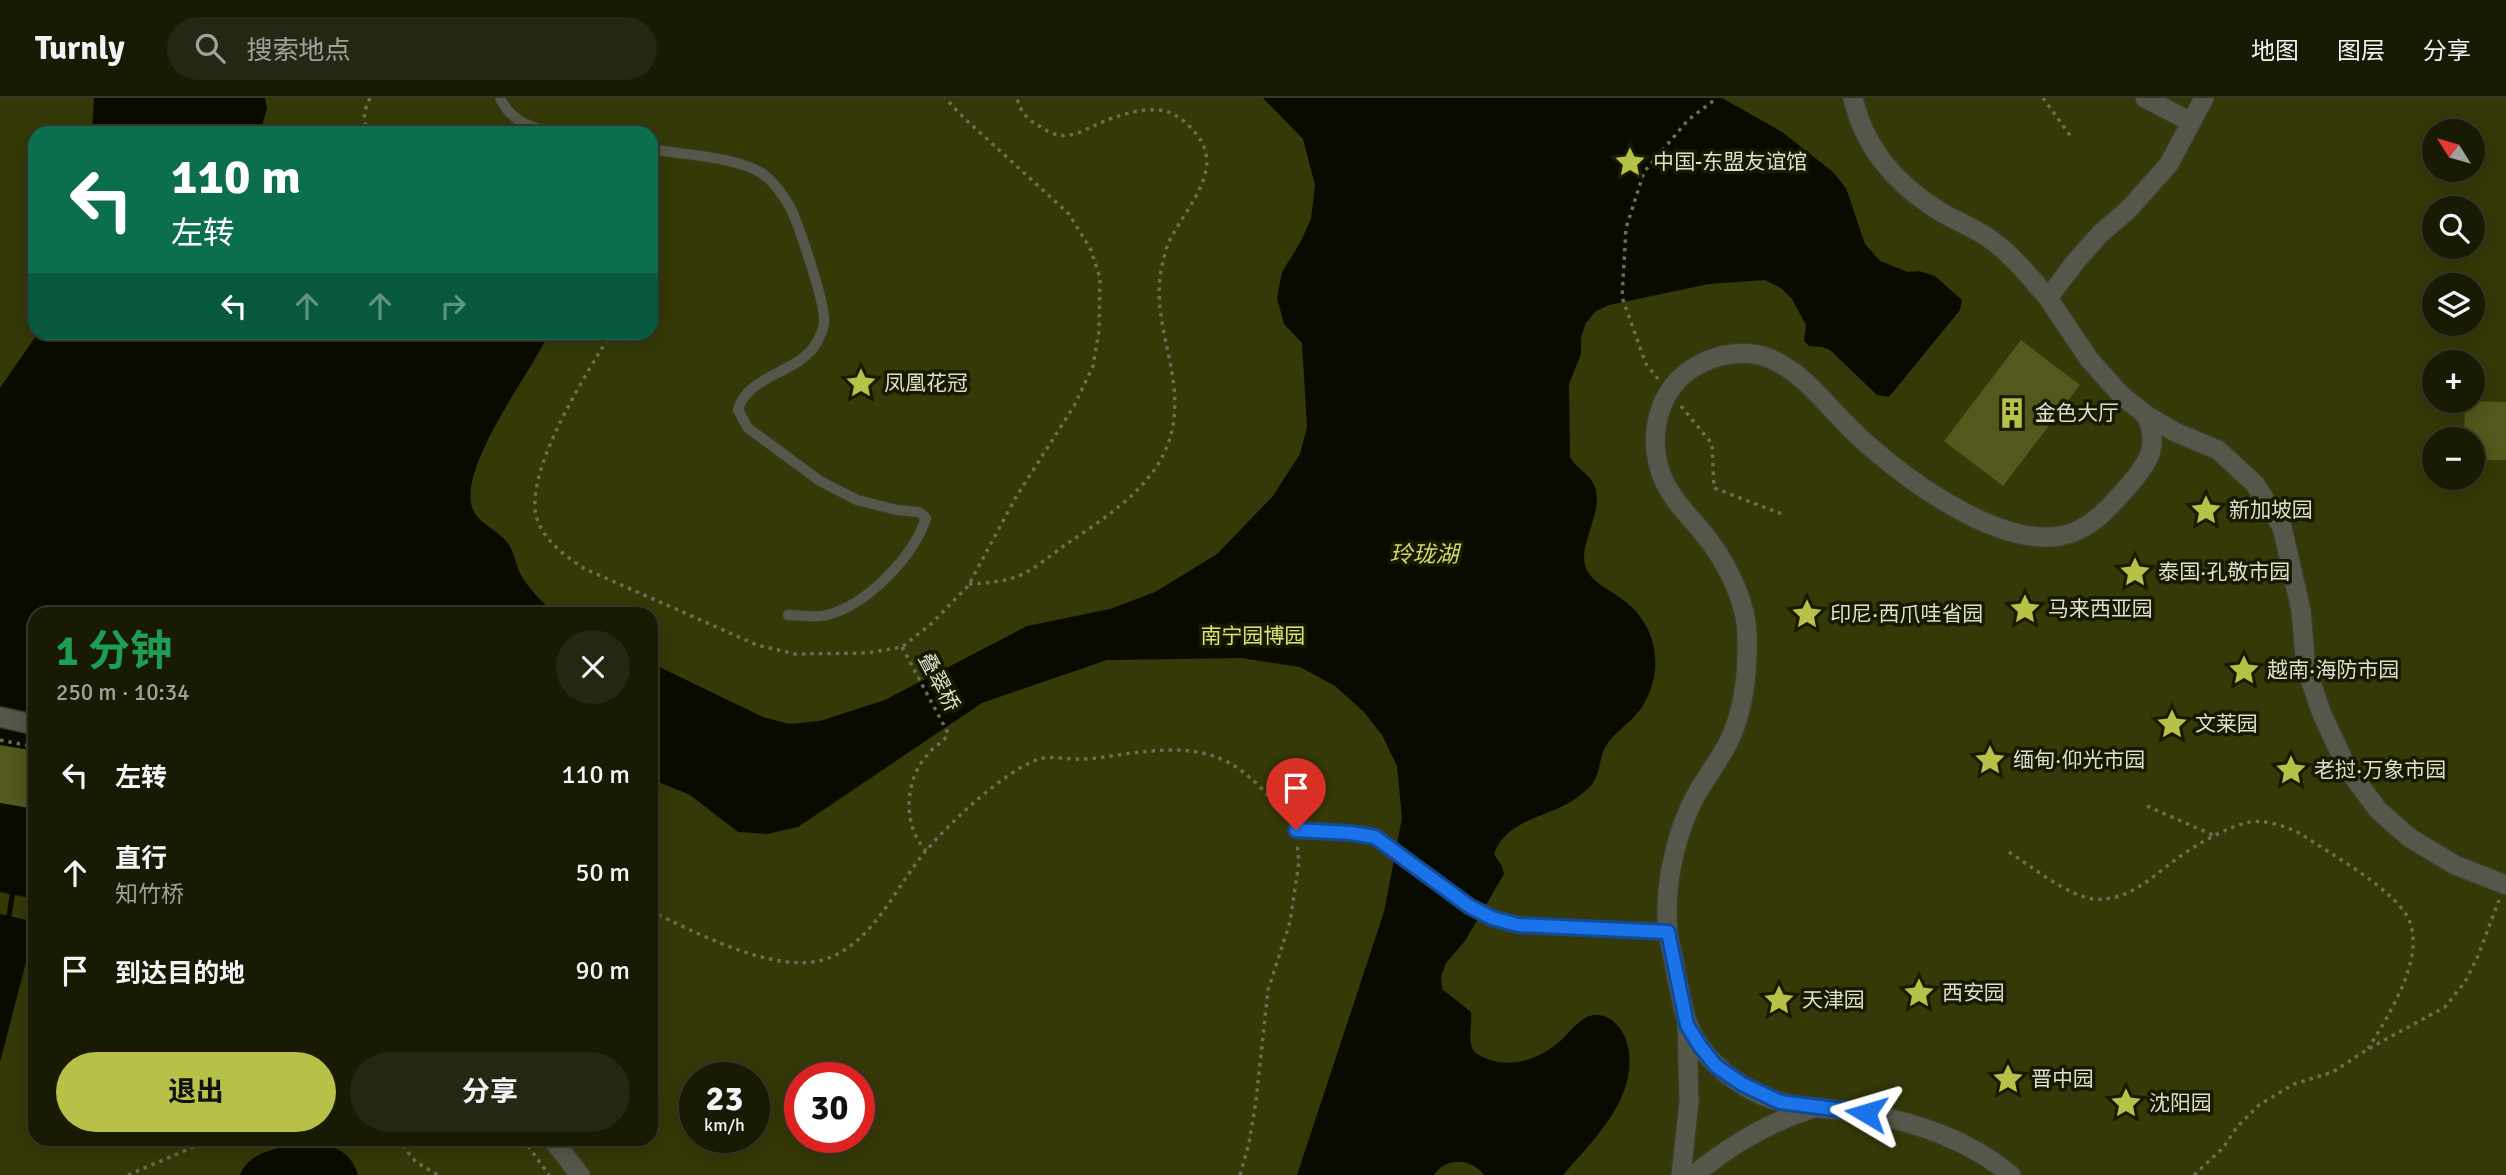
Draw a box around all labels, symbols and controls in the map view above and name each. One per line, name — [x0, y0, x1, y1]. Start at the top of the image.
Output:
search box — [167, 17, 657, 80]
text: Turnly — [35, 28, 125, 69]
icon: search — [191, 29, 229, 67]
text: 搜索地点 — [247, 35, 351, 67]
text: 地图 — [2251, 36, 2299, 66]
text: 图层 — [2337, 36, 2385, 66]
text: 分享 — [2423, 36, 2471, 66]
north arrow — [2422, 119, 2485, 182]
map controls — [2422, 119, 2485, 490]
place icon: 中国-东盟友谊馆 — [1613, 145, 1647, 179]
text: 110 m — [171, 147, 301, 207]
place label: 中国-东盟友谊馆 — [1653, 149, 1807, 175]
icon: left — [56, 154, 147, 245]
button: search — [2422, 196, 2485, 259]
text: 左转 — [171, 214, 235, 253]
button: layers — [2422, 273, 2485, 336]
icon: left — [215, 287, 253, 325]
icon: ahead — [288, 287, 326, 325]
icon: ahead — [361, 287, 399, 325]
icon: right — [434, 287, 472, 325]
button: + — [2422, 350, 2485, 413]
place icon: 凤凰花冠 — [844, 366, 878, 400]
place label: 凤凰花冠 — [884, 370, 968, 396]
building icon: 金色大厅 — [1995, 396, 2029, 430]
place label: 金色大厅 — [2035, 400, 2119, 426]
button: − — [2422, 427, 2485, 490]
place icon: 新加坡园 — [2189, 493, 2223, 527]
place label: 新加坡园 — [2229, 497, 2313, 523]
water label: 玲珑湖 — [1390, 540, 1462, 569]
place icon: 泰国·孔敬市园 — [2118, 555, 2152, 589]
place label: 泰国·孔敬市园 — [2158, 559, 2290, 585]
place icon: 马来西亚园 — [2008, 592, 2042, 626]
place label: 马来西亚园 — [2048, 596, 2153, 622]
place icon: 印尼·西爪哇省园 — [1790, 597, 1824, 631]
place label: 印尼·西爪哇省园 — [1830, 601, 1983, 627]
park label: 南宁园博园 — [1201, 623, 1306, 649]
text: 1 分钟 — [56, 626, 172, 677]
button: close — [556, 630, 630, 704]
street label: 叠翠桥 — [913, 648, 965, 716]
place icon: 越南·海防市园 — [2227, 653, 2261, 687]
place label: 越南·海防市园 — [2267, 657, 2399, 683]
text: 250 m · 10:34 — [56, 678, 190, 707]
place icon: 文莱园 — [2155, 707, 2189, 741]
place label: 文莱园 — [2195, 711, 2258, 737]
place icon: 缅甸·仰光市园 — [1973, 743, 2007, 777]
place label: 缅甸·仰光市园 — [2013, 747, 2145, 773]
place icon: 老挝·万象市园 — [2274, 753, 2308, 787]
icon: left — [56, 756, 94, 794]
place label: 老挝·万象市园 — [2314, 757, 2446, 783]
pin — [1266, 758, 1326, 830]
text: 110 m — [561, 759, 630, 791]
text: 左转 — [115, 762, 167, 794]
icon: arrive — [1277, 769, 1315, 807]
text: 直行 — [115, 843, 167, 875]
icon: ahead — [56, 854, 94, 892]
text: 50 m — [575, 857, 630, 889]
text: 知竹桥 — [115, 880, 184, 909]
icon: arrive — [56, 952, 94, 990]
text: 90 m — [575, 955, 630, 987]
text: 到达目的地 — [115, 958, 245, 990]
place icon: 西安园 — [1902, 976, 1936, 1010]
place label: 西安园 — [1942, 980, 2005, 1006]
place icon: 天津园 — [1762, 983, 1796, 1017]
place label: 天津园 — [1802, 987, 1865, 1013]
button: 退出 — [56, 1052, 336, 1132]
button: 分享 — [350, 1052, 630, 1132]
speed limit sign: 30 — [784, 1062, 875, 1153]
place icon: 晋中园 — [1991, 1062, 2025, 1096]
place label: 晋中园 — [2031, 1066, 2094, 1092]
position arrow — [1829, 1076, 1903, 1150]
text: 23 — [706, 1077, 743, 1120]
place icon: 沈阳园 — [2109, 1086, 2143, 1120]
place label: 沈阳园 — [2149, 1090, 2212, 1116]
text: km/h — [704, 1114, 745, 1136]

